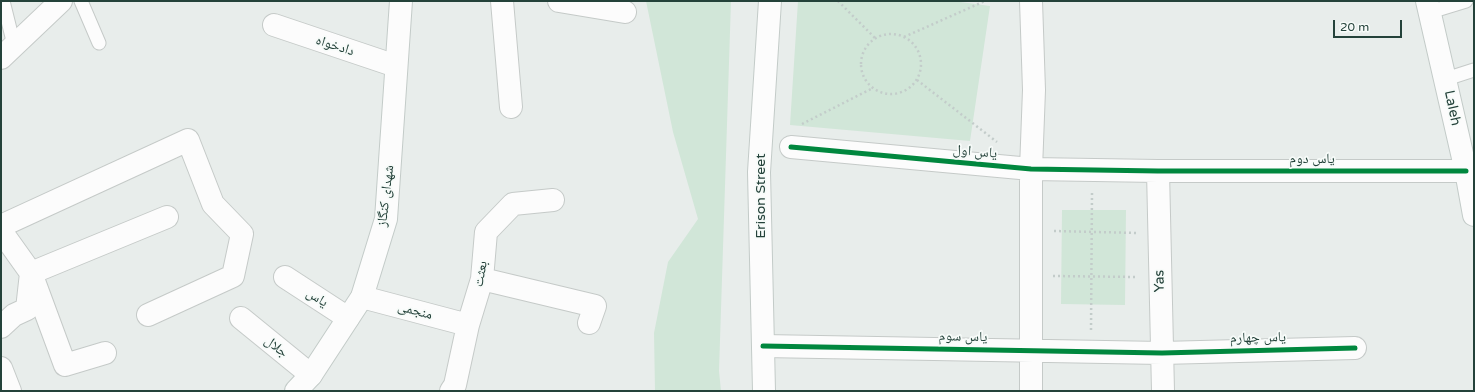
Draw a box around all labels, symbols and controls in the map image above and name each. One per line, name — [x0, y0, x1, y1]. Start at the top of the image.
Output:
scale bar — [1335, 12, 1404, 38]
text: 20 m — [1340, 20, 1369, 34]
street label: دادخواه — [314, 32, 356, 60]
street label: Laleh — [1440, 89, 1464, 127]
street label: یاس اول — [952, 142, 998, 162]
street label: یاس دوم — [1289, 151, 1335, 167]
street label: Erison Street — [753, 153, 769, 239]
street label: شهدای کنگاز — [374, 164, 398, 228]
street label: بعثت — [470, 260, 492, 288]
street label: Yas — [1151, 270, 1169, 292]
street label: یاس — [303, 285, 331, 311]
street label: منجمی — [396, 298, 434, 324]
street label: یاس سوم — [938, 328, 988, 346]
street label: یاس چهارم — [1230, 329, 1286, 347]
street label: جلال — [261, 332, 291, 362]

